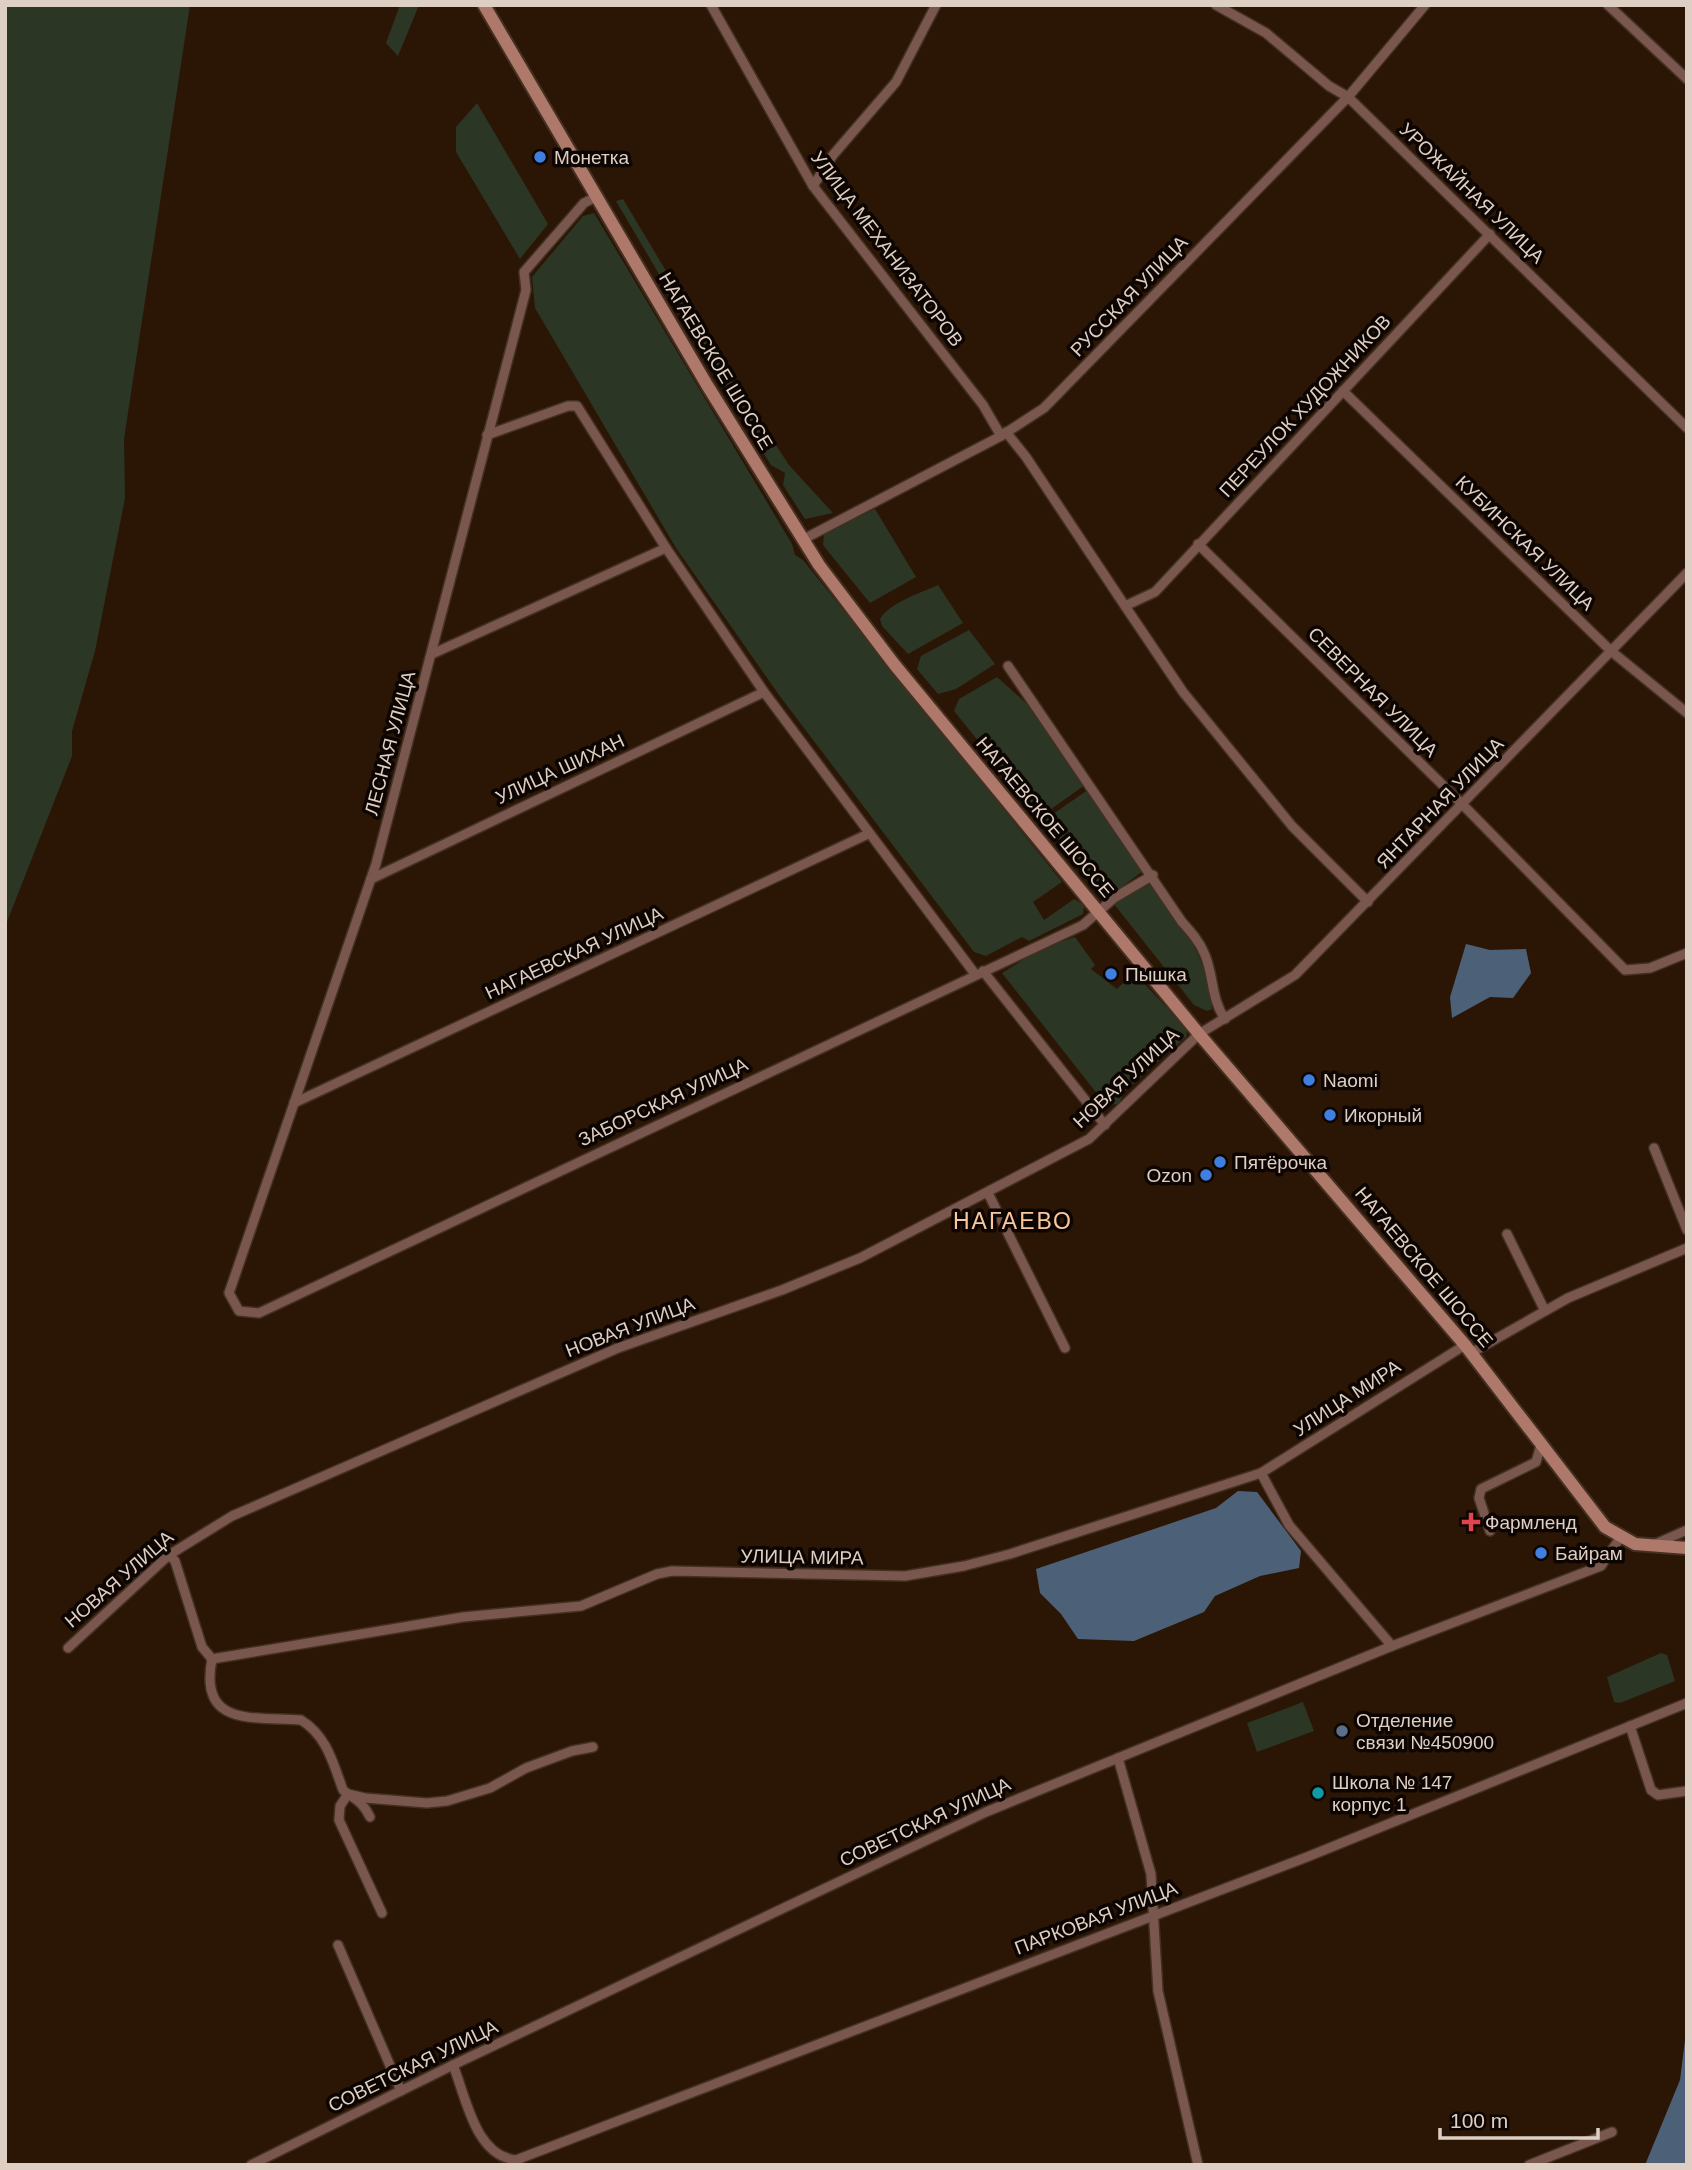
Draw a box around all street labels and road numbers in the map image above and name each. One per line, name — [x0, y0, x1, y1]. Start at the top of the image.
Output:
street label: УРОЖАЙНАЯ УЛИЦА — [1396, 119, 1549, 268]
street label: УЛИЦА МЕХАНИЗАТОРОВ — [807, 147, 967, 351]
street label: РУССКАЯ УЛИЦА — [1066, 231, 1192, 360]
street label: НАГАЕВСКОЕ ШОССЕ — [655, 269, 777, 453]
street label: ПЕРЕУЛОК ХУДОЖНИКОВ — [1215, 311, 1395, 501]
street label: КУБИНСКАЯ УЛИЦА — [1452, 472, 1599, 615]
street label: СЕВЕРНАЯ УЛИЦА — [1304, 623, 1442, 761]
street label: ЛЕСНАЯ УЛИЦА — [361, 668, 419, 817]
street label: УЛИЦА ШИХАН — [492, 730, 628, 808]
street label: НАГАЕВСКОЕ ШОССЕ — [972, 733, 1118, 901]
street label: ЯНТАРНАЯ УЛИЦА — [1372, 733, 1508, 873]
street label: НАГАЕВСКАЯ УЛИЦА — [482, 902, 666, 1003]
street label: НОВАЯ УЛИЦА — [1069, 1024, 1183, 1132]
street label: ЗАБОРСКАЯ УЛИЦА — [575, 1053, 751, 1150]
street label: НАГАЕВСКОЕ ШОССЕ — [1351, 1183, 1497, 1351]
street label: НОВАЯ УЛИЦА — [563, 1293, 698, 1361]
street label: УЛИЦА МИРА — [1290, 1355, 1405, 1440]
street label: НОВАЯ УЛИЦА — [61, 1526, 178, 1632]
street label: УЛИЦА МИРА — [740, 1545, 864, 1569]
street label: СОВЕТСКАЯ УЛИЦА — [836, 1773, 1014, 1871]
street label: ПАРКОВАЯ УЛИЦА — [1012, 1877, 1181, 1959]
street label: СОВЕТСКАЯ УЛИЦА — [325, 2016, 501, 2116]

